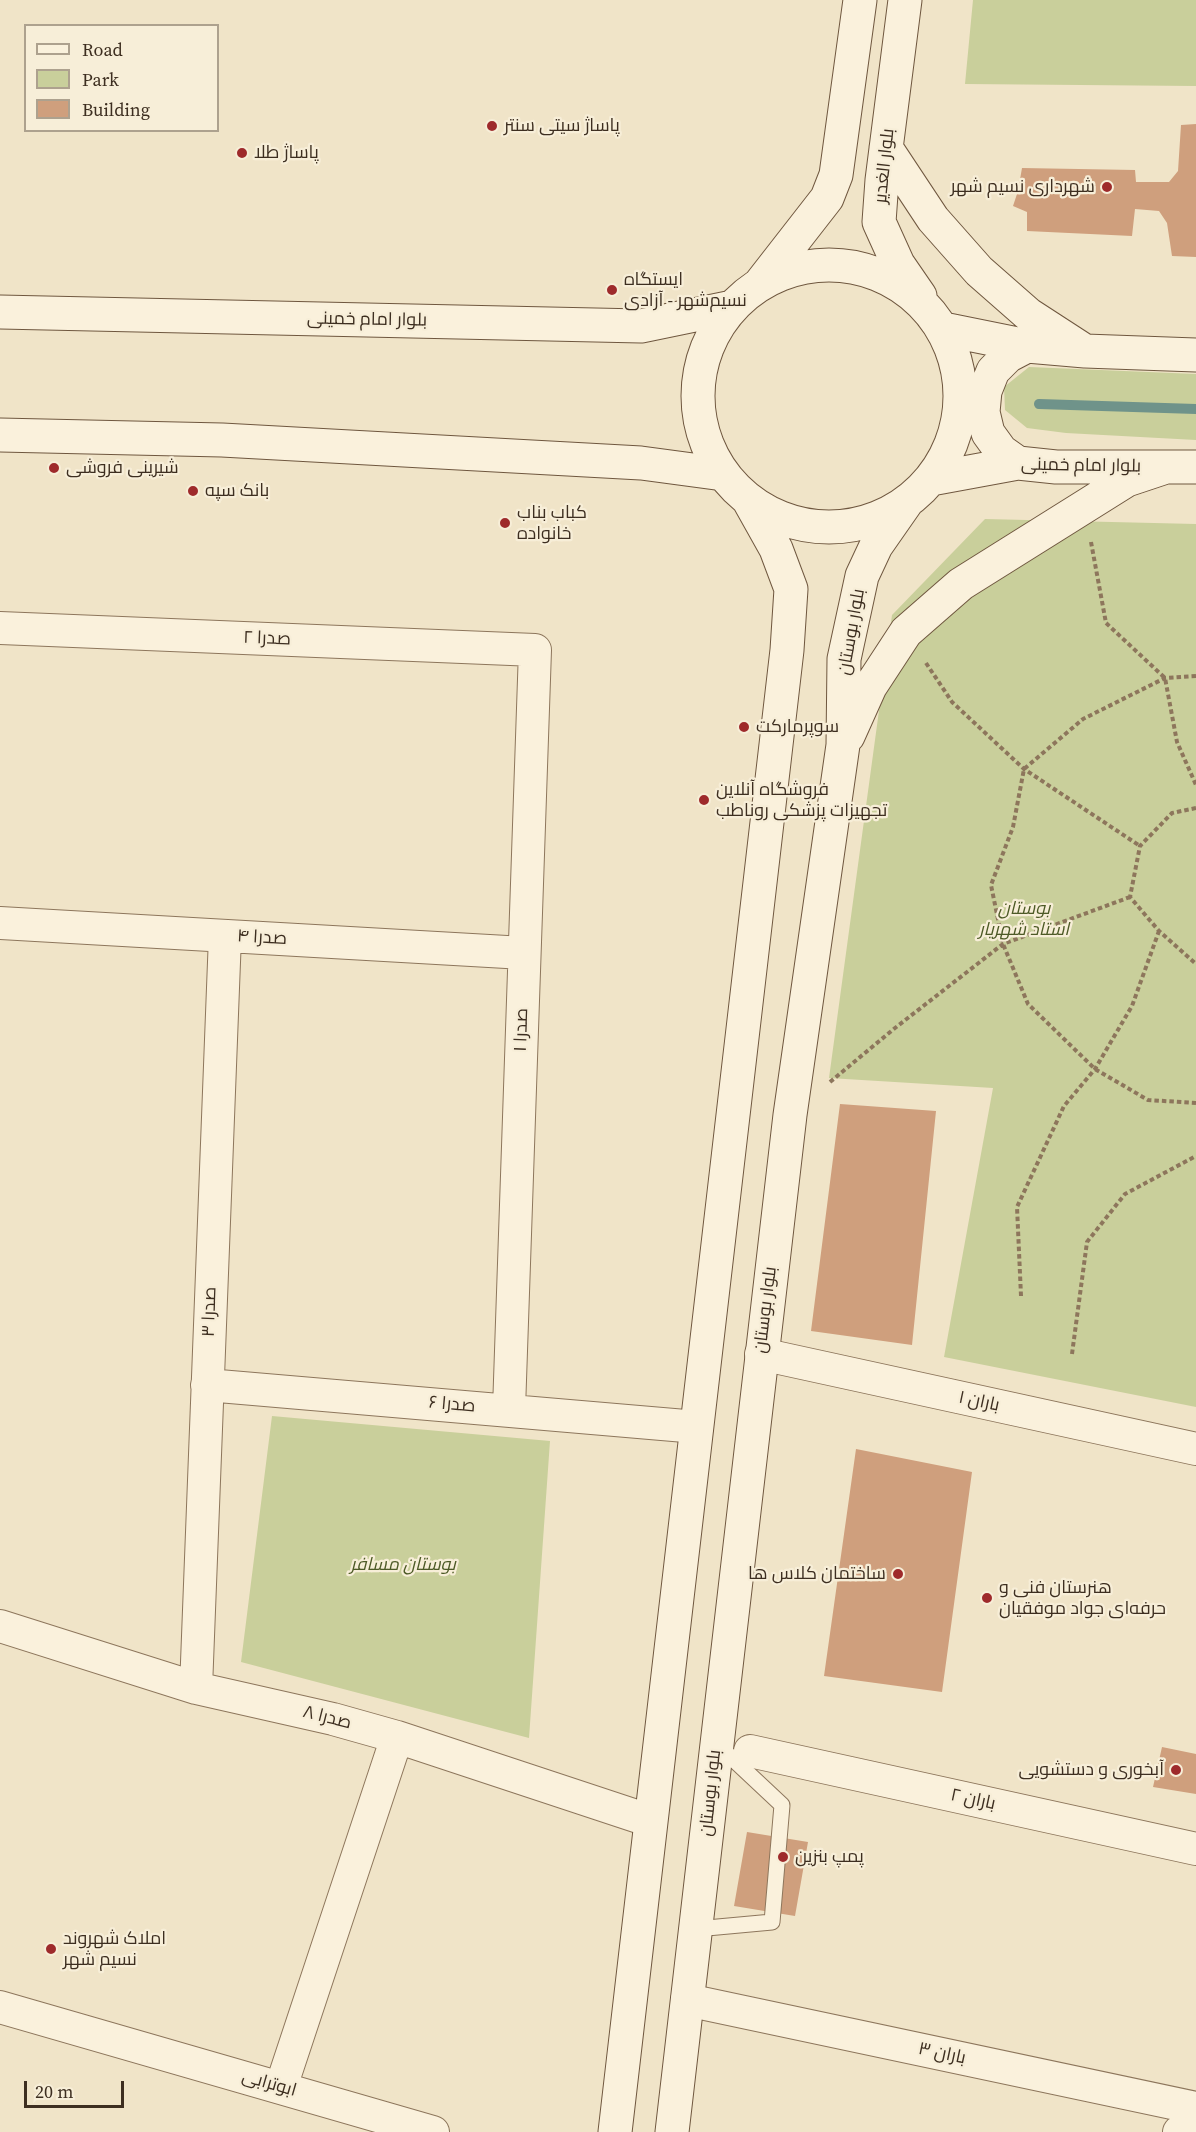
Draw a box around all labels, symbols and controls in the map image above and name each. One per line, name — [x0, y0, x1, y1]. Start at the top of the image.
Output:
legend — [24, 24, 219, 132]
text: Road — [82, 37, 123, 62]
text: Park — [82, 67, 119, 92]
text: Building — [82, 97, 150, 122]
place label: پاساژ سیتی سنتر — [504, 115, 620, 137]
marker: پاساژ سیتی سنتر — [485, 119, 499, 133]
street label: بلوار الغدیر — [870, 127, 900, 205]
place label: پاساژ طلا — [254, 142, 319, 164]
marker: پاساژ طلا — [235, 146, 249, 160]
place label: شهرداری نسیم شهر — [950, 176, 1095, 198]
marker: شهرداری نسیم شهر — [1100, 180, 1114, 194]
place label: ایستگاه نسیم‌شهر - آزادی — [624, 269, 747, 312]
marker: ایستگاه نسیم‌شهر - آزادی — [605, 283, 619, 297]
street label: بلوار امام خمینی — [307, 308, 427, 332]
street label: بلوار امام خمینی — [1021, 454, 1141, 478]
place label: شیرینی فروشی — [66, 457, 179, 479]
marker: شیرینی فروشی — [47, 461, 61, 475]
place label: بانک سپه — [205, 480, 269, 502]
marker: بانک سپه — [186, 484, 200, 498]
place label: کباب بناب خانواده — [517, 502, 587, 544]
marker: کباب بناب خانواده — [498, 516, 512, 530]
street label: بلوار بوستان — [834, 587, 870, 677]
street label: صدرا ۲ — [243, 627, 291, 651]
place label: سوپرمارکت — [756, 716, 839, 738]
marker: سوپرمارکت — [737, 720, 751, 734]
place label: فروشگاه آنلاین تجهیزات پزشکی روناطب — [716, 779, 887, 822]
marker: فروشگاه آنلاین تجهیزات پزشکی روناطب — [697, 793, 711, 807]
park label: بوستان استاد شهریار — [979, 898, 1069, 940]
street label: صدرا ۴ — [236, 926, 288, 950]
street label: صدرا ۱ — [510, 1008, 534, 1052]
street label: بلوار بوستان — [750, 1265, 782, 1355]
street label: صدرا ۳ — [198, 1286, 222, 1338]
street label: باران ۱ — [956, 1387, 1002, 1417]
street label: صدرا ۶ — [428, 1392, 476, 1418]
park label: بوستان مسافر — [350, 1554, 456, 1576]
place label: ساختمان کلاس ها — [748, 1563, 886, 1585]
marker: ساختمان کلاس ها — [891, 1567, 905, 1581]
place label: هنرستان فنی و حرفه‌ای جواد موفقیان — [999, 1577, 1166, 1620]
marker: هنرستان فنی و حرفه‌ای جواد موفقیان — [980, 1591, 994, 1605]
street label: صدرا ۸ — [300, 1702, 354, 1734]
street label: بلوار بوستان — [696, 1749, 726, 1837]
place label: آبخوری و دستشویی — [1019, 1759, 1164, 1781]
marker: آبخوری و دستشویی — [1169, 1763, 1183, 1777]
street label: باران ۲ — [949, 1785, 997, 1815]
place label: پمپ بنزین — [795, 1846, 864, 1868]
marker: پمپ بنزین — [776, 1850, 790, 1864]
place label: املاک شهروند نسیم شهر — [63, 1928, 166, 1970]
marker: املاک شهروند نسیم شهر — [44, 1942, 58, 1956]
street label: باران ۳ — [916, 2038, 968, 2070]
street label: ابوترابی — [239, 2066, 299, 2102]
scale bar — [27, 2069, 128, 2107]
text: 20 m — [35, 2079, 73, 2104]

